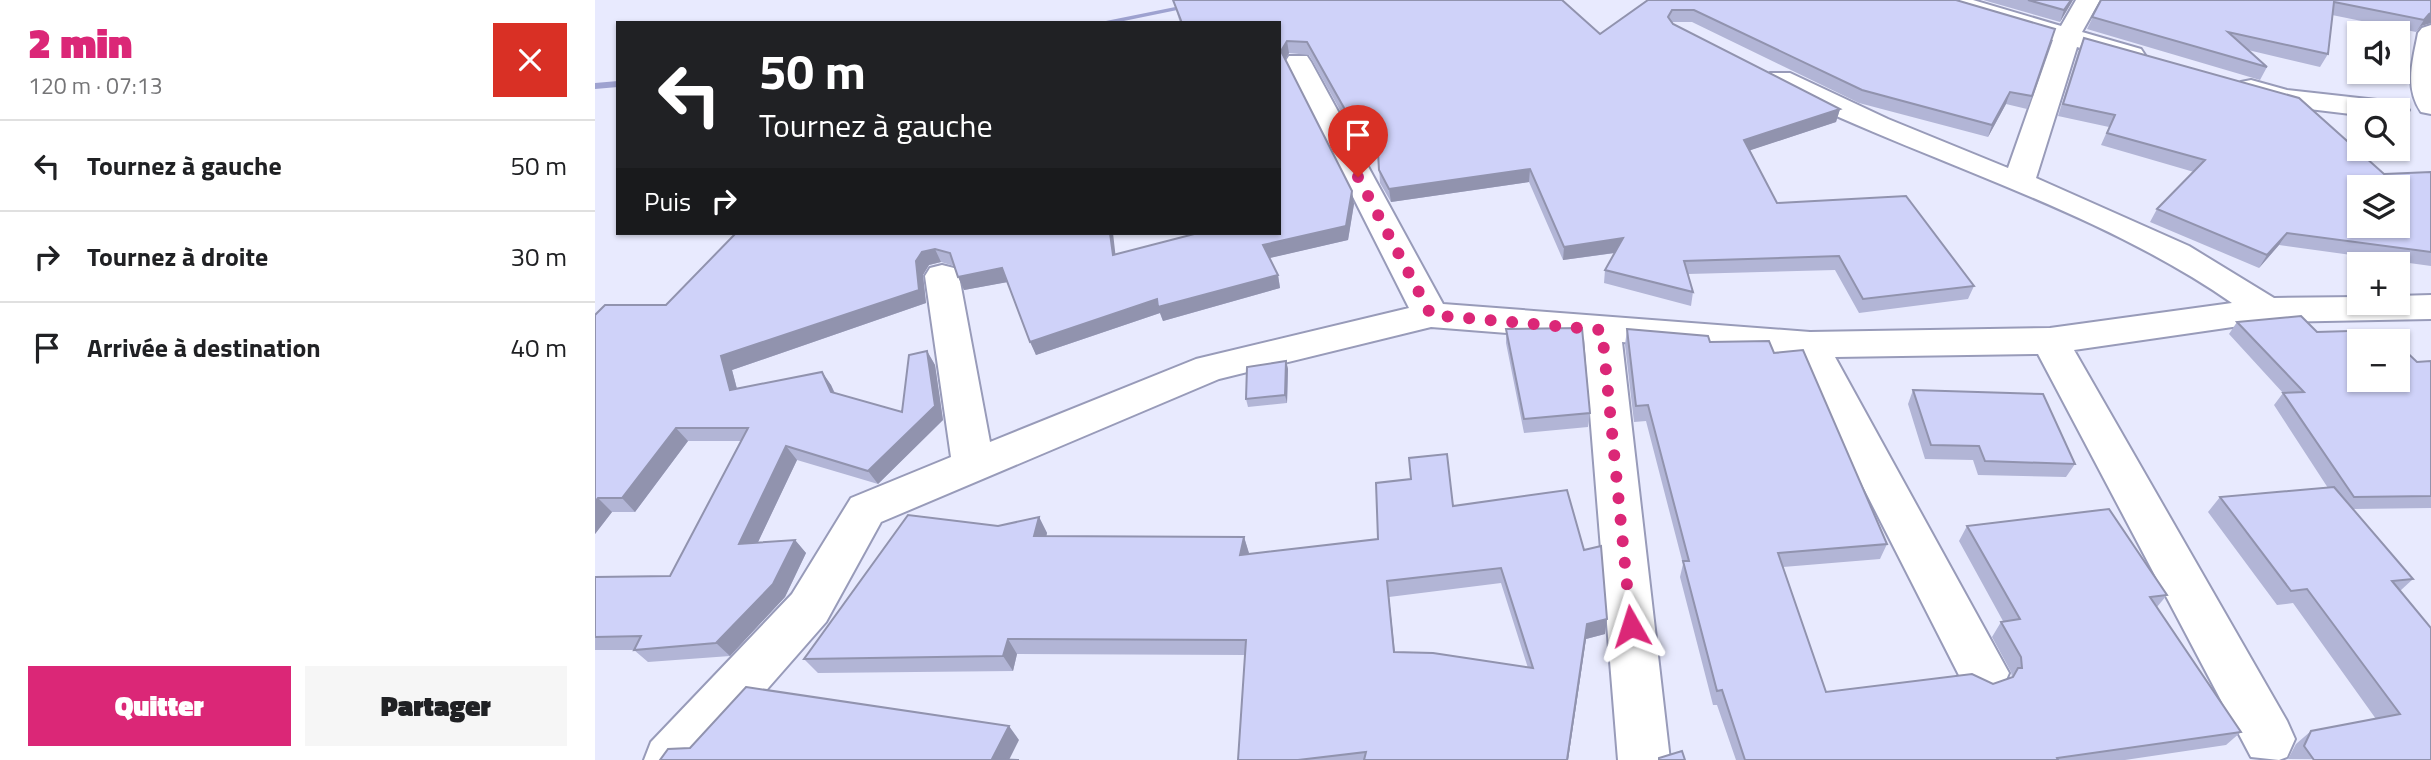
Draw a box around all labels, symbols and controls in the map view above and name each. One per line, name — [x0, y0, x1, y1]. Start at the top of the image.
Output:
text: 2 min — [28, 10, 132, 74]
map controls — [2347, 21, 2410, 392]
button: sound — [2347, 21, 2410, 84]
button: close — [493, 23, 567, 97]
text: 50 m — [759, 33, 866, 108]
icon: left — [644, 49, 735, 140]
text: 120 m · 07:13 — [28, 68, 163, 103]
button: search — [2347, 98, 2410, 161]
text: Tournez à gauche — [759, 101, 993, 149]
pin — [1328, 105, 1388, 177]
icon: arrive — [1339, 116, 1377, 154]
text: Tournez à gauche — [87, 146, 282, 185]
text: 50 m — [510, 146, 567, 185]
icon: left — [28, 147, 66, 185]
button: layers — [2347, 175, 2410, 238]
text: Puis — [644, 182, 691, 221]
icon: right — [705, 182, 743, 220]
text: Tournez à droite — [87, 237, 268, 276]
text: 30 m — [510, 237, 567, 276]
icon: right — [28, 238, 66, 276]
button: + — [2347, 252, 2410, 315]
text: Arrivée à destination — [87, 328, 321, 367]
text: 40 m — [510, 328, 567, 367]
icon: arrive — [28, 329, 66, 367]
button: − — [2347, 329, 2410, 392]
position arrow — [1594, 589, 1668, 663]
button: Quitter — [28, 666, 291, 746]
button: Partager — [305, 666, 567, 746]

